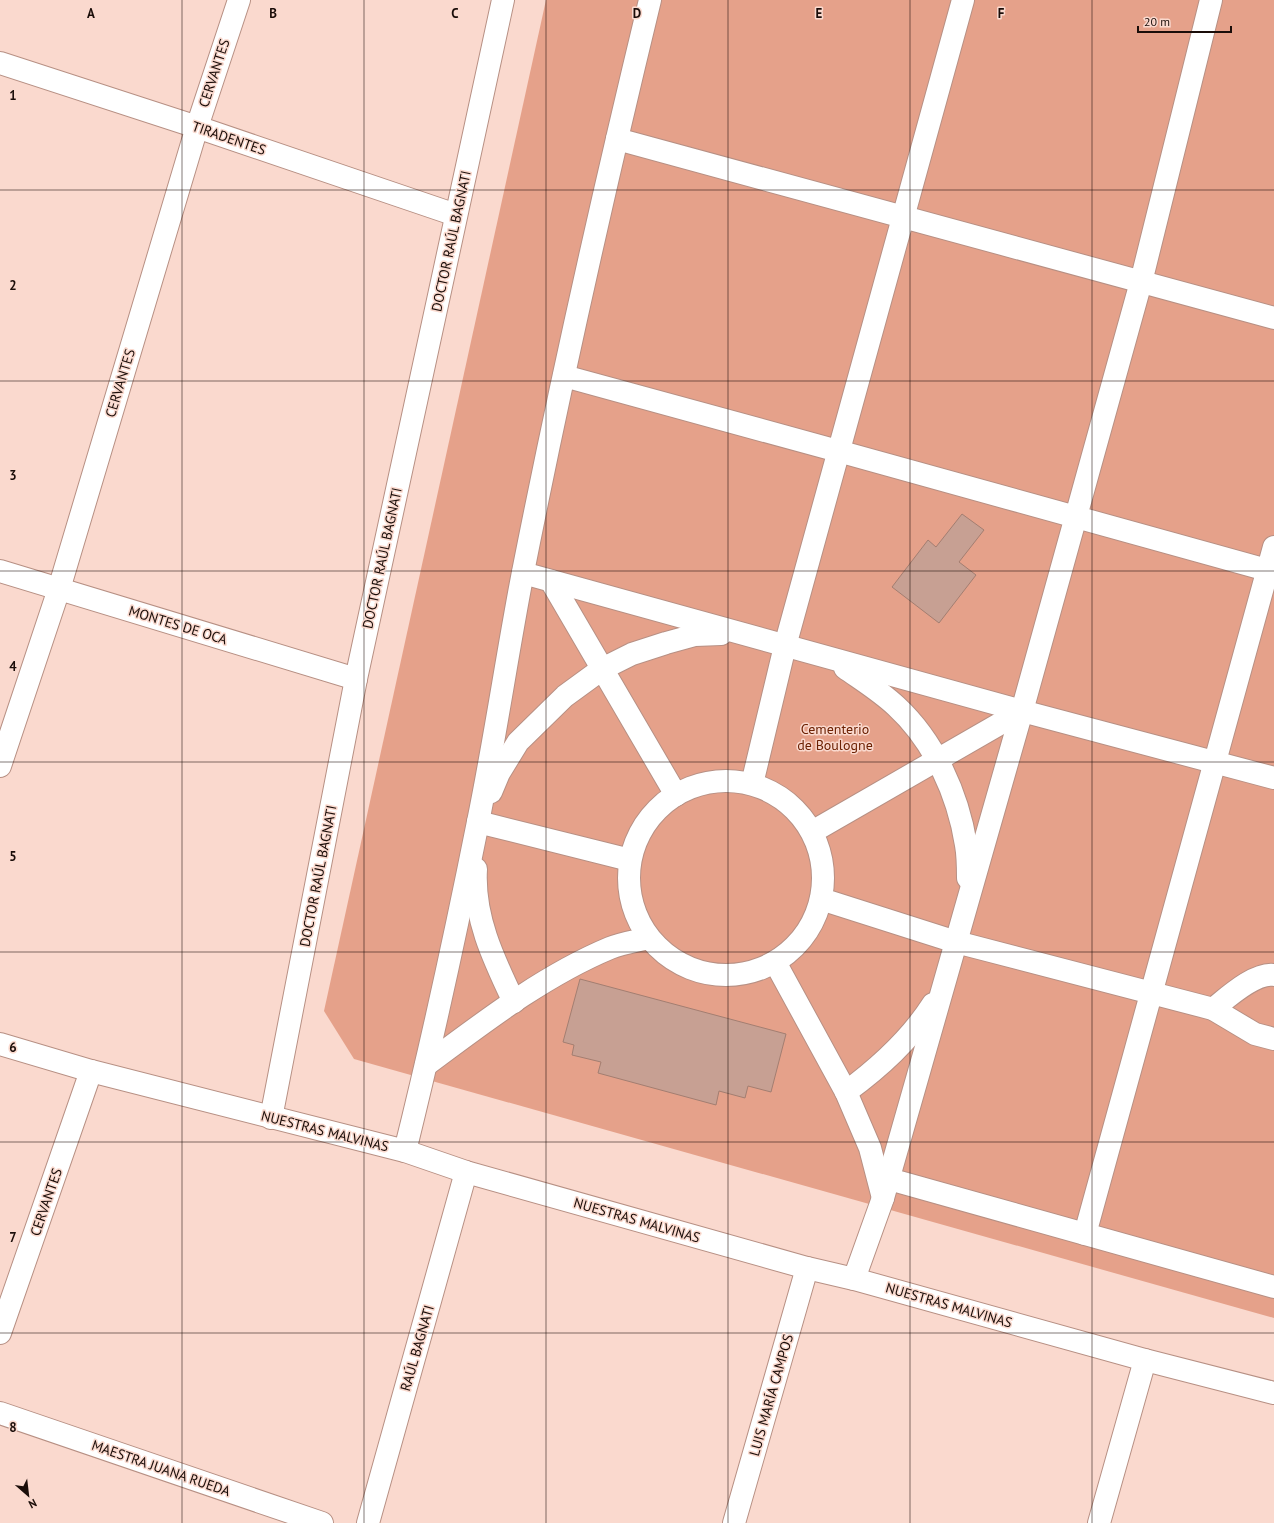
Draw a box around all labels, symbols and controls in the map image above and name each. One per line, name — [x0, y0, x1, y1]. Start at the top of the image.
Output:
text: A — [87, 5, 95, 22]
text: B — [269, 5, 277, 22]
text: C — [451, 5, 459, 22]
text: D — [633, 5, 641, 22]
text: E — [816, 5, 823, 22]
text: F — [998, 5, 1005, 22]
scale bar — [1138, 8, 1231, 34]
text: 20 m — [1144, 14, 1170, 29]
street label: CERVANTES — [194, 37, 234, 109]
text: 1 — [9, 87, 17, 104]
street label: TIRADENTES — [190, 117, 268, 159]
street label: DOCTOR RAÚL BAGNATI — [427, 169, 475, 313]
text: 2 — [9, 277, 17, 294]
street label: CERVANTES — [101, 347, 139, 419]
text: 3 — [9, 467, 17, 484]
street label: DOCTOR RAÚL BAGNATI — [358, 486, 406, 630]
street label: MONTES DE OCA — [126, 601, 230, 649]
text: 4 — [9, 658, 17, 675]
park label: Cementerio de Boulogne — [797, 720, 873, 754]
street label: DOCTOR RAÚL BAGNATI — [295, 804, 341, 948]
text: 5 — [9, 848, 17, 865]
text: 6 — [9, 1039, 17, 1056]
street label: NUESTRAS MALVINAS — [259, 1106, 391, 1156]
street label: CERVANTES — [26, 1166, 66, 1238]
street label: NUESTRAS MALVINAS — [572, 1193, 702, 1247]
text: 7 — [9, 1229, 17, 1246]
street label: NUESTRAS MALVINAS — [884, 1278, 1014, 1332]
street label: RAÚL BAGNATI — [396, 1303, 438, 1393]
street label: LUIS MARÍA CAMPOS — [745, 1332, 797, 1458]
text: 8 — [9, 1419, 17, 1436]
street label: MAESTRA JUANA RUEDA — [89, 1436, 233, 1500]
north arrow — [8, 1475, 48, 1515]
text: N — [26, 1496, 39, 1512]

